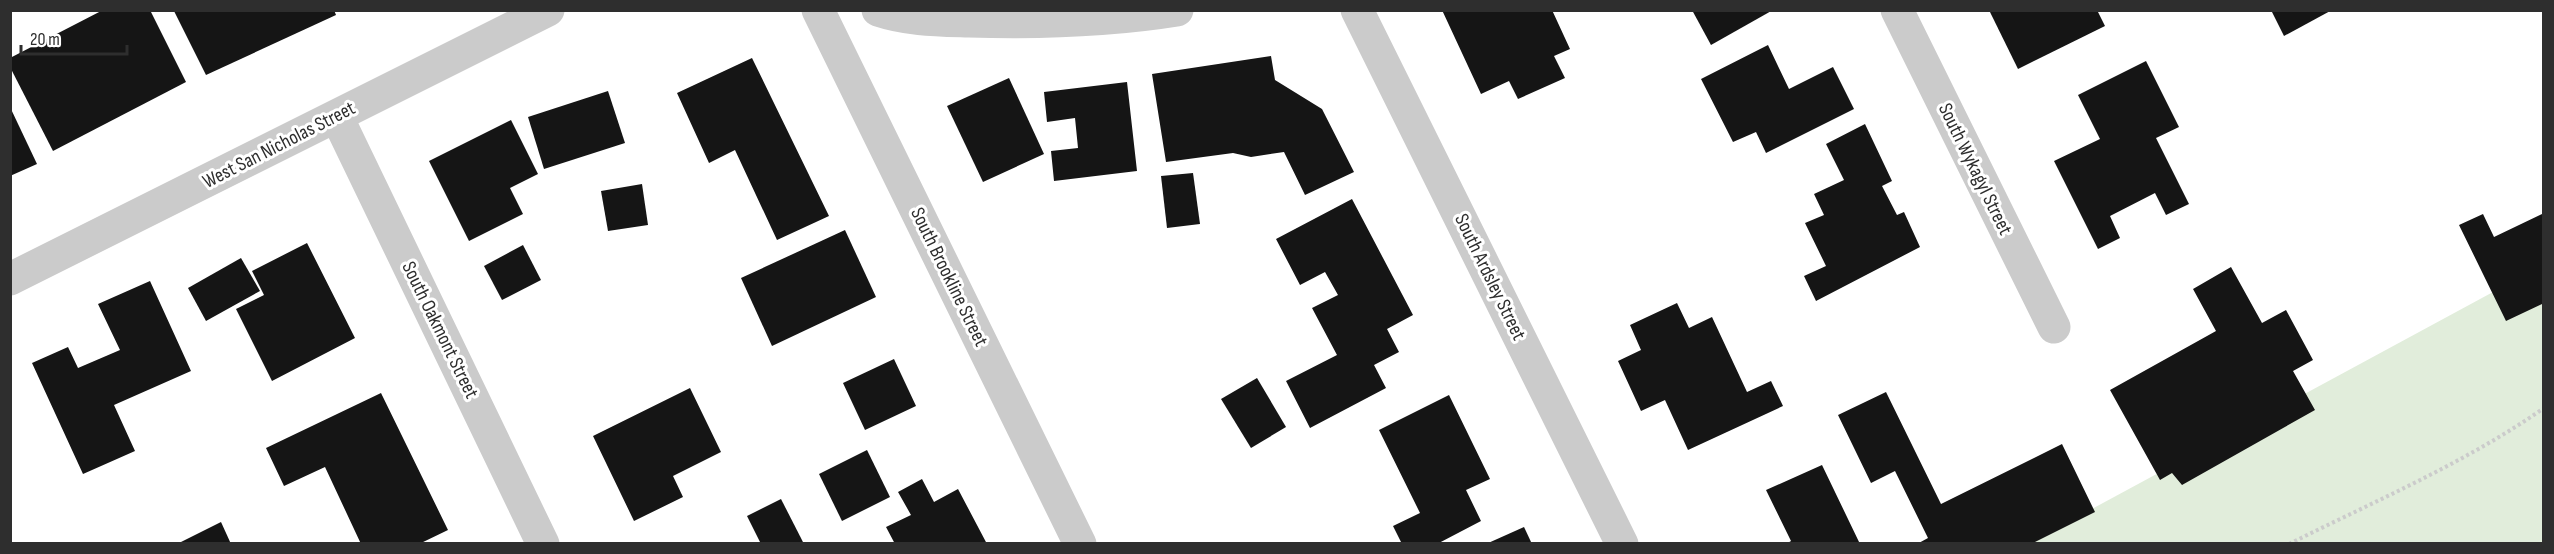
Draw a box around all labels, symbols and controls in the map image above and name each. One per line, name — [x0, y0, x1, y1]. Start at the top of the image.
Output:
scale bar — [21, 18, 128, 56]
text: 20 m — [30, 29, 60, 50]
street label: West San Nicholas Street — [199, 96, 359, 194]
street label: South Wykagyl Street — [1933, 99, 2017, 239]
street label: South Brookline Street — [905, 204, 993, 350]
street label: South Ardsley Street — [1449, 210, 1531, 344]
street label: South Oakmont Street — [396, 258, 484, 402]

